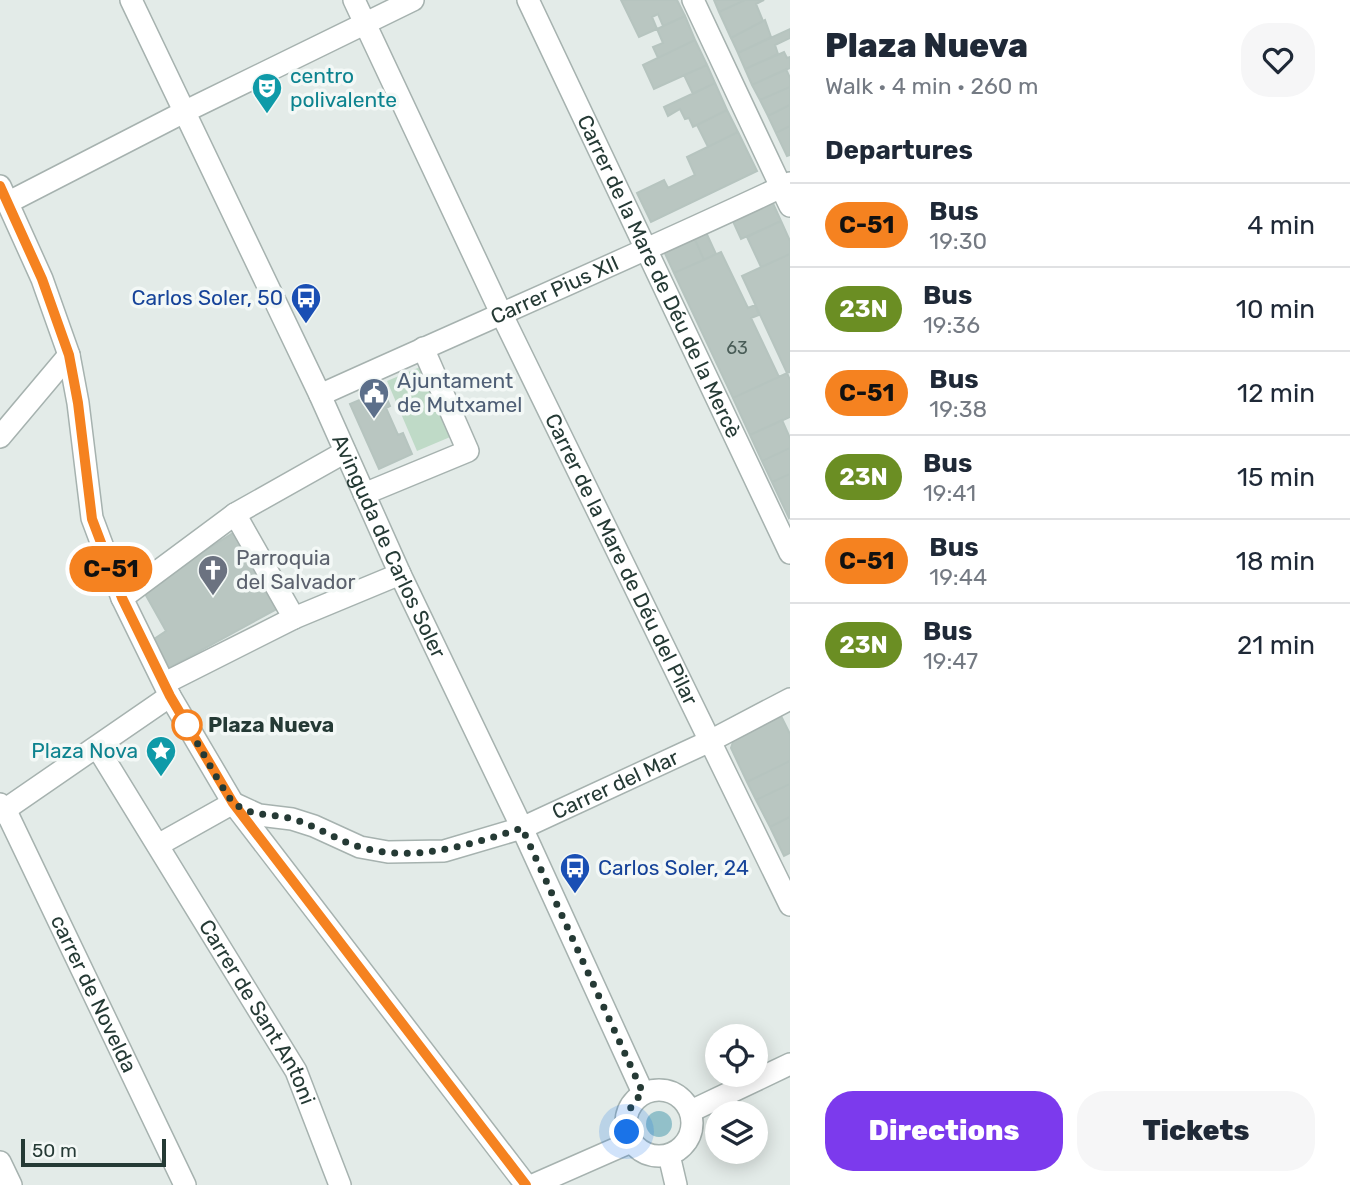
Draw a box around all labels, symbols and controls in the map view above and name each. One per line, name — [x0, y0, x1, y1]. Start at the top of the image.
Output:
button: heart — [1241, 23, 1315, 97]
text: Plaza Nueva — [825, 26, 1028, 65]
place label: centro polivalente — [290, 63, 397, 112]
theatre icon: centro polivalente — [250, 71, 284, 115]
text: Walk · 4 min · 260 m — [825, 72, 1039, 100]
street label: Carrer de la Mare de Déu de la Mercè — [572, 111, 747, 442]
text: Departures — [825, 135, 973, 166]
text: Bus — [929, 196, 979, 227]
text: 4 min — [1247, 210, 1315, 241]
text: C-51 — [839, 211, 894, 239]
text: 19:30 — [929, 227, 987, 255]
street label: Carrer Pius XII — [487, 250, 622, 329]
text: Bus — [923, 280, 972, 311]
bus stop icon: Carlos Soler, 50 — [289, 281, 323, 325]
place label: Carlos Soler, 50 — [131, 285, 283, 310]
text: 10 min — [1236, 294, 1315, 325]
text: 23N — [839, 295, 888, 323]
text: 19:36 — [923, 311, 980, 339]
house number: 63 — [726, 337, 748, 359]
text: Bus — [929, 364, 979, 395]
place label: Ajuntament de Mutxamel — [397, 368, 522, 417]
public building icon: Ajuntament de Mutxamel — [357, 376, 391, 420]
text: 12 min — [1237, 378, 1315, 409]
text: C-51 — [839, 379, 894, 407]
text: 19:38 — [929, 395, 987, 423]
street label: Carrer de la Mare de Déu del Pilar — [540, 409, 703, 709]
street label: Avinguda de Carlos Soler — [327, 430, 451, 662]
text: Bus — [923, 448, 972, 479]
text: 15 min — [1237, 462, 1315, 493]
text: 23N — [839, 463, 888, 491]
text: 19:41 — [923, 479, 976, 507]
text: Bus — [929, 532, 979, 563]
place label: Parroquia del Salvador — [236, 545, 356, 594]
line badge: C-51 — [62, 546, 160, 592]
text: 18 min — [1236, 546, 1315, 577]
text: C-51 — [839, 547, 894, 575]
church icon: Parroquia del Salvador — [196, 553, 230, 597]
text: C-51 — [83, 555, 139, 583]
text: 19:44 — [929, 563, 987, 591]
text: Bus — [923, 616, 972, 647]
text: 21 min — [1237, 630, 1315, 661]
text: 23N — [839, 631, 888, 659]
text: 19:47 — [923, 647, 978, 675]
marker: Plaza Nueva — [172, 710, 202, 740]
place label: Plaza Nueva — [208, 712, 334, 737]
place icon: Plaza Nova — [144, 734, 178, 778]
place label: Plaza Nova — [31, 738, 138, 763]
street label: Carrer del Mar — [548, 744, 682, 824]
bus stop icon: Carlos Soler, 24 — [558, 851, 592, 895]
place label: Carlos Soler, 24 — [598, 855, 749, 880]
street label: carrer de Novelda — [46, 911, 142, 1076]
street label: Carrer de Sant Antoni — [194, 915, 321, 1108]
map controls — [705, 1024, 768, 1164]
button: locate — [705, 1024, 768, 1087]
button: Directions — [825, 1091, 1063, 1171]
button: Tickets — [1077, 1091, 1315, 1171]
button: layers — [705, 1101, 768, 1164]
your location — [609, 1114, 644, 1149]
scale bar — [21, 1136, 166, 1168]
text: 50 m — [32, 1139, 77, 1162]

